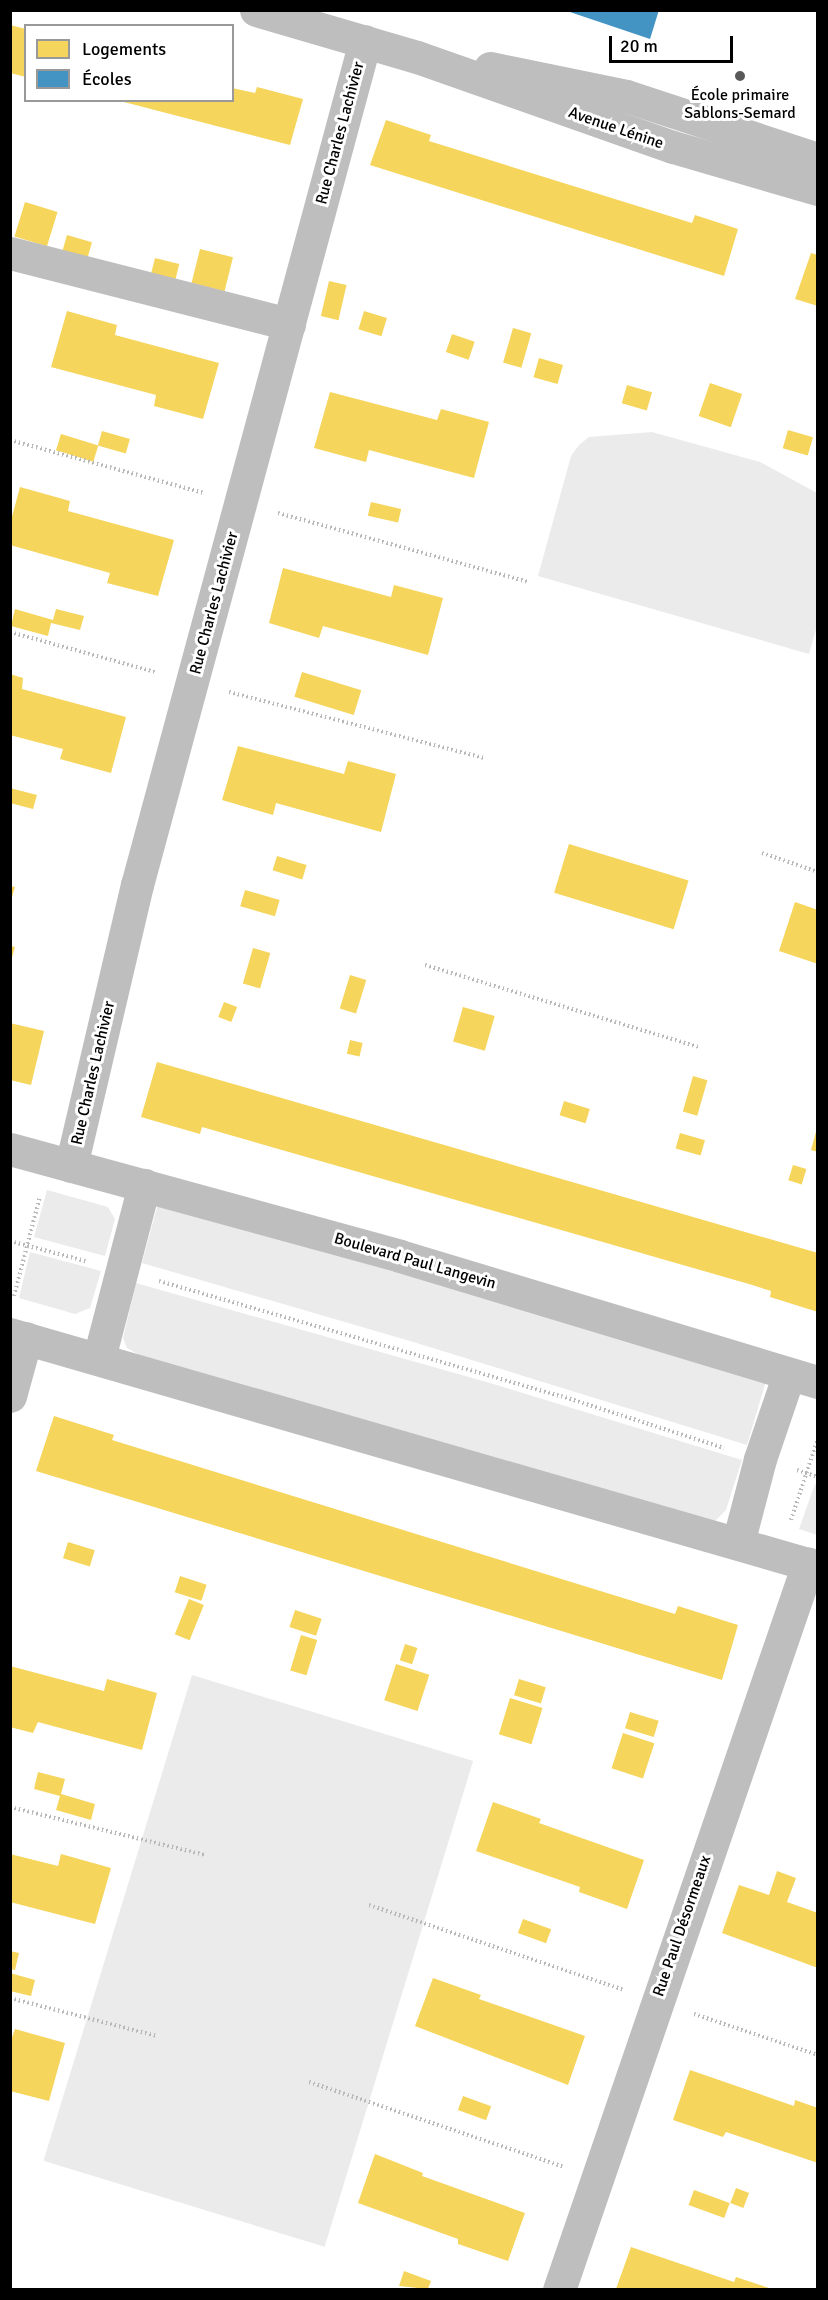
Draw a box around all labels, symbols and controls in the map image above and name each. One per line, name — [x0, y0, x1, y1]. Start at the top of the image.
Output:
legend — [24, 24, 234, 102]
scale bar — [612, 24, 736, 62]
text: 20 m — [620, 35, 658, 57]
text: Logements — [82, 38, 166, 60]
street label: Rue Charles Lachivier — [312, 60, 368, 206]
text: Écoles — [82, 68, 132, 90]
marker: École primaire Sablons-Semard — [733, 69, 747, 83]
place label: École primaire Sablons-Semard — [684, 85, 796, 123]
street label: Avenue Lénine — [566, 103, 666, 153]
street label: Rue Charles Lachivier — [186, 530, 242, 676]
street label: Rue Charles Lachivier — [67, 999, 119, 1147]
street label: Boulevard Paul Langevin — [332, 1229, 498, 1293]
street label: Rue Paul Désormeaux — [649, 1853, 715, 1999]

